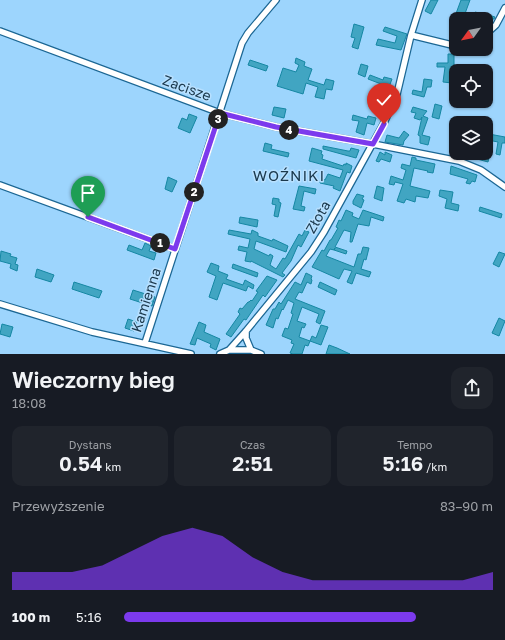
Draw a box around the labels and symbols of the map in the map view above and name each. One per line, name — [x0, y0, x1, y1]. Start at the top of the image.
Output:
north arrow — [449, 12, 493, 56]
street label: Zacisze — [161, 71, 214, 104]
pin — [367, 83, 401, 124]
pin: 3 — [208, 109, 228, 129]
pin: 4 — [279, 120, 299, 140]
district label: WOŹNIKI — [253, 166, 325, 184]
pin — [71, 176, 105, 217]
pin: 2 — [184, 182, 204, 202]
street label: Złota — [302, 197, 334, 236]
pin: 1 — [150, 233, 170, 253]
street label: Kamienna — [127, 265, 164, 334]

